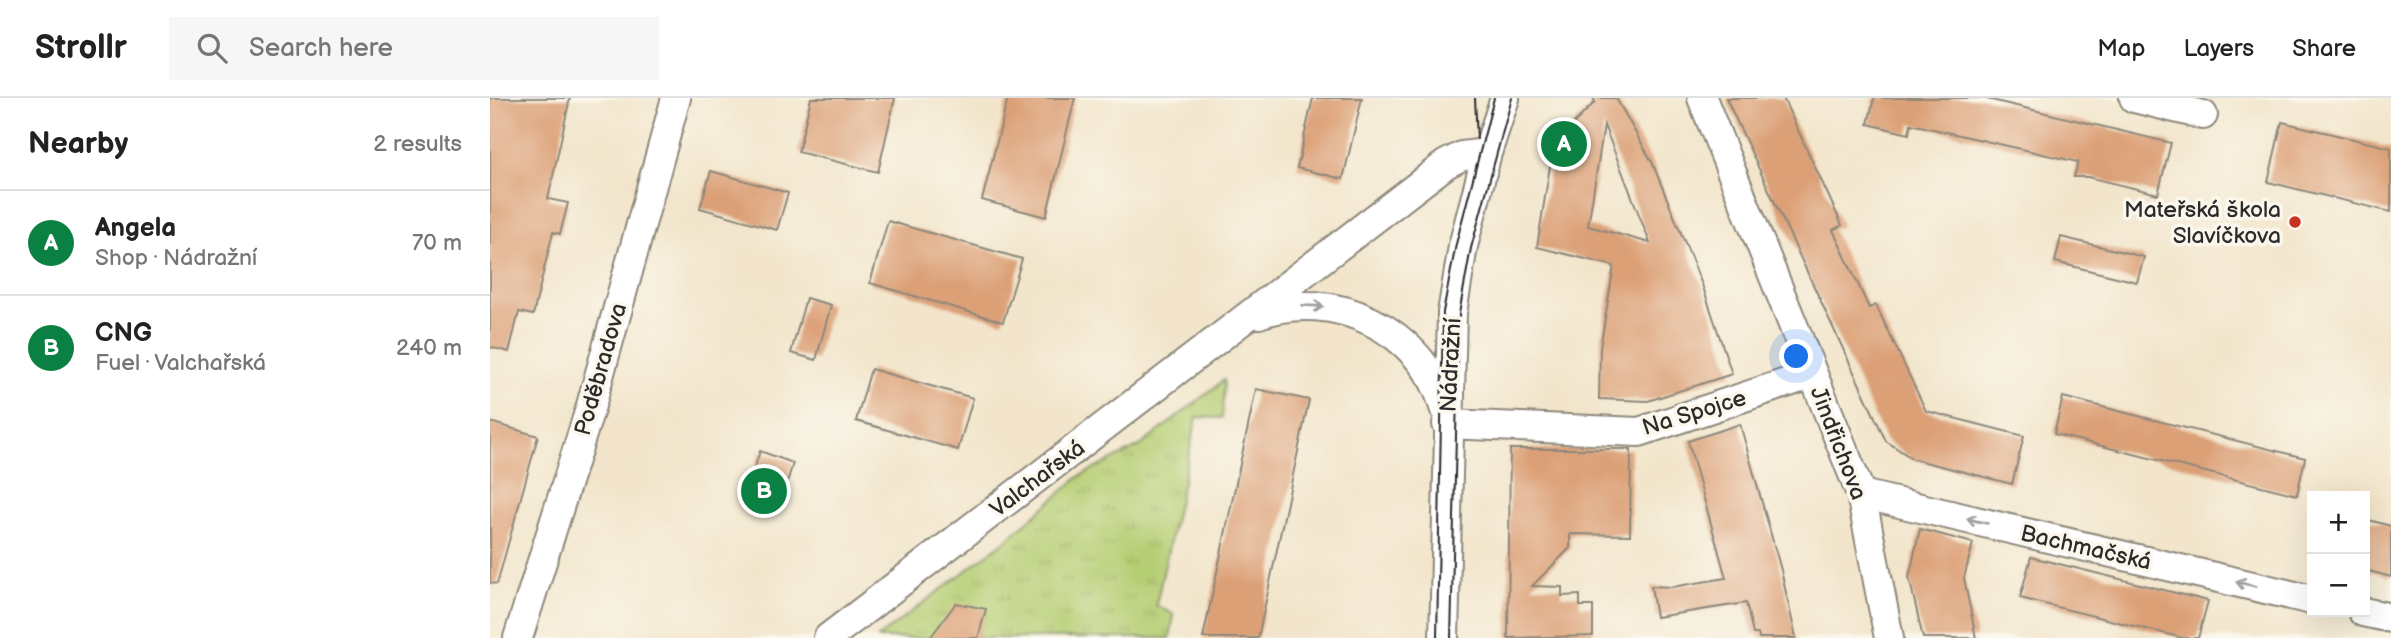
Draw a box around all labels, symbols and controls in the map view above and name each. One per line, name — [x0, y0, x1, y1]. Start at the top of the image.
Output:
search box — [169, 17, 659, 80]
text: Strollr — [35, 28, 127, 68]
icon: search — [193, 29, 231, 67]
text: Search here — [249, 33, 393, 64]
text: Map — [2097, 34, 2145, 63]
text: Layers — [2183, 34, 2254, 63]
text: Share — [2292, 34, 2356, 63]
pin: A — [1541, 118, 1587, 170]
text: Nearby — [28, 126, 128, 162]
text: 2 results — [373, 130, 462, 158]
place label: Mateřská škola Slavíčkova — [2124, 196, 2281, 250]
text: Angela — [95, 213, 176, 244]
marker: Mateřská škola Slavíčkova — [2287, 214, 2303, 230]
text: A — [44, 229, 58, 257]
text: 70 m — [412, 229, 462, 257]
text: Shop · Nádražní — [95, 244, 257, 272]
street label: Poděbradova — [569, 300, 633, 439]
one-way arrow — [1301, 300, 1324, 313]
street label: Nádražní — [1435, 317, 1467, 413]
text: CNG — [95, 318, 152, 349]
text: B — [43, 334, 59, 362]
text: 240 m — [396, 334, 462, 362]
your location — [1779, 339, 1813, 373]
text: Fuel · Valchařská — [95, 349, 266, 377]
street label: Jindřichova — [1804, 383, 1872, 504]
street label: Na Spojce — [1639, 384, 1750, 442]
street label: Valchařská — [985, 434, 1091, 524]
pin: B — [741, 465, 787, 517]
map controls — [2307, 491, 2370, 617]
button: + — [2307, 491, 2370, 554]
one-way arrow — [1966, 514, 1989, 527]
street label: Bachmačská — [2018, 519, 2154, 577]
button: − — [2307, 554, 2370, 617]
one-way arrow — [2235, 577, 2258, 591]

